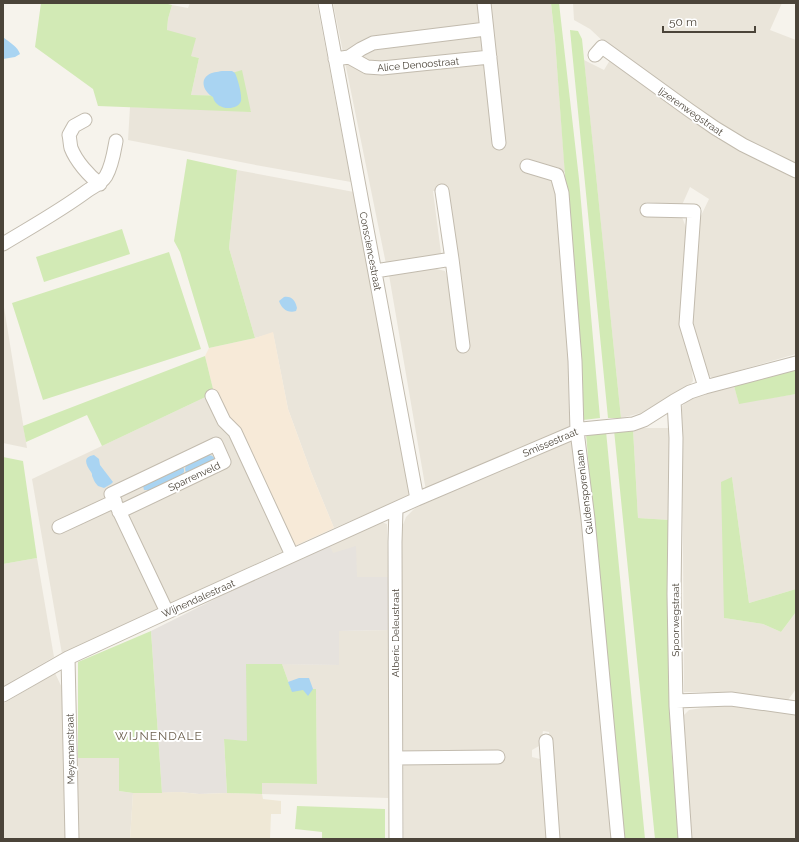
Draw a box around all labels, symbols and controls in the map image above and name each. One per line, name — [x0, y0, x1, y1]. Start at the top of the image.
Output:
scale bar — [663, 8, 755, 34]
text: 50 m — [669, 15, 697, 29]
street label: Alice Denoostraat — [377, 55, 460, 74]
street label: Ijzerenwegstraat — [656, 85, 726, 138]
street label: Consciencestraat — [357, 211, 384, 292]
street label: Smissestraat — [521, 426, 580, 459]
street label: Guldensporenlaan — [574, 449, 595, 535]
street label: Sparrenveld — [166, 460, 222, 493]
street label: Wijnendalestraat — [160, 577, 237, 619]
street label: Spoorwegstraat — [670, 583, 681, 657]
street label: Alberic Deleustraat — [390, 588, 401, 677]
street label: Meysmanstraat — [64, 713, 77, 785]
district label: WIJNENDALE — [115, 729, 203, 743]

